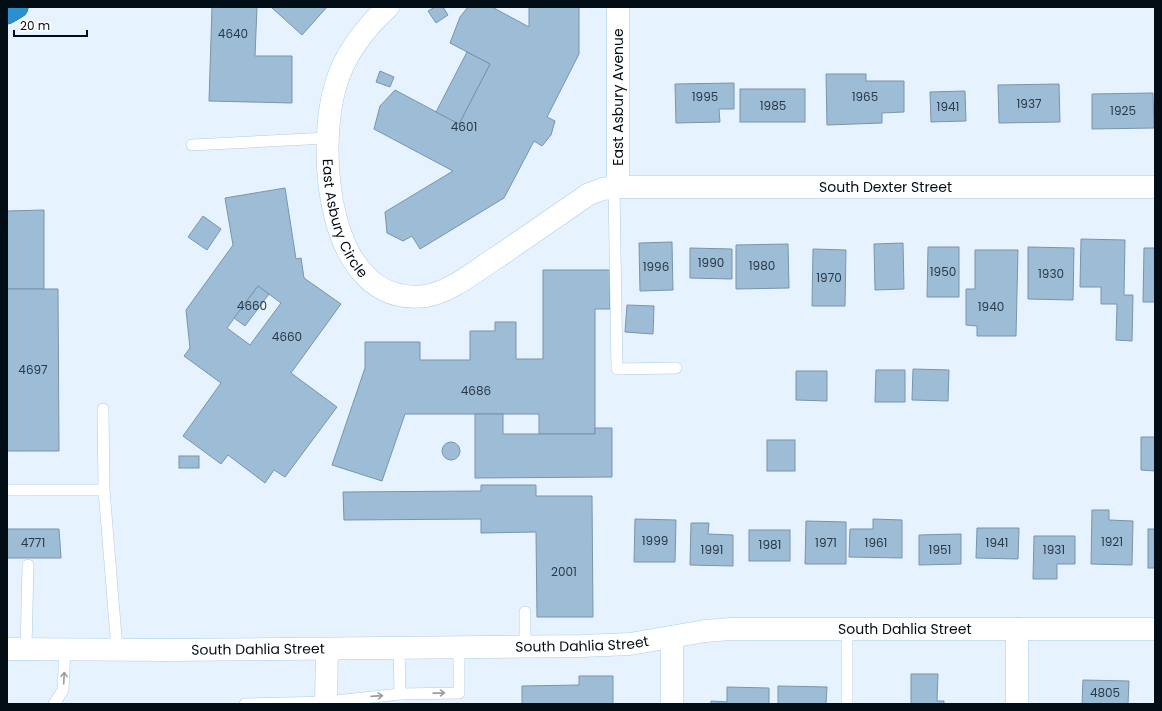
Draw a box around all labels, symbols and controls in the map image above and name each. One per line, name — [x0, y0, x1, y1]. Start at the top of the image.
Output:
scale bar — [14, 12, 87, 38]
text: 20 m — [20, 17, 50, 34]
house number: 4640 — [218, 25, 248, 42]
street label: East Asbury Avenue — [608, 28, 628, 166]
house number: 1995 — [692, 88, 718, 105]
house number: 1965 — [852, 88, 878, 105]
house number: 1937 — [1016, 95, 1042, 112]
house number: 1985 — [760, 97, 786, 114]
house number: 1941 — [937, 98, 959, 115]
house number: 1925 — [1110, 102, 1136, 119]
house number: 4601 — [451, 118, 477, 135]
street label: East Asbury Circle — [318, 158, 373, 282]
street label: South Dexter Street — [819, 177, 952, 197]
house number: 1990 — [698, 254, 724, 271]
house number: 1980 — [749, 257, 775, 274]
house number: 1996 — [643, 258, 669, 275]
house number: 1950 — [930, 263, 956, 280]
house number: 1930 — [1038, 265, 1064, 282]
house number: 1970 — [816, 269, 842, 286]
house number: 4660 — [237, 297, 267, 314]
house number: 1940 — [978, 298, 1004, 315]
house number: 4660 — [272, 328, 302, 345]
house number: 4697 — [18, 361, 48, 378]
house number: 4686 — [461, 382, 491, 399]
house number: 1999 — [642, 532, 668, 549]
house number: 1921 — [1101, 533, 1123, 550]
house number: 4771 — [21, 534, 45, 551]
house number: 1971 — [815, 534, 837, 551]
house number: 1961 — [865, 534, 887, 551]
house number: 1941 — [986, 534, 1008, 551]
house number: 1981 — [759, 536, 781, 553]
house number: 1991 — [701, 541, 723, 558]
house number: 1951 — [929, 541, 951, 558]
house number: 1931 — [1043, 541, 1065, 558]
house number: 2001 — [551, 563, 577, 580]
street label: South Dahlia Street — [838, 619, 971, 639]
street label: South Dahlia Street — [515, 631, 650, 657]
street label: South Dahlia Street — [191, 638, 325, 660]
one-way arrow — [60, 672, 67, 685]
house number: 4805 — [1090, 684, 1120, 701]
one-way arrow — [432, 690, 445, 697]
one-way arrow — [370, 692, 383, 699]

